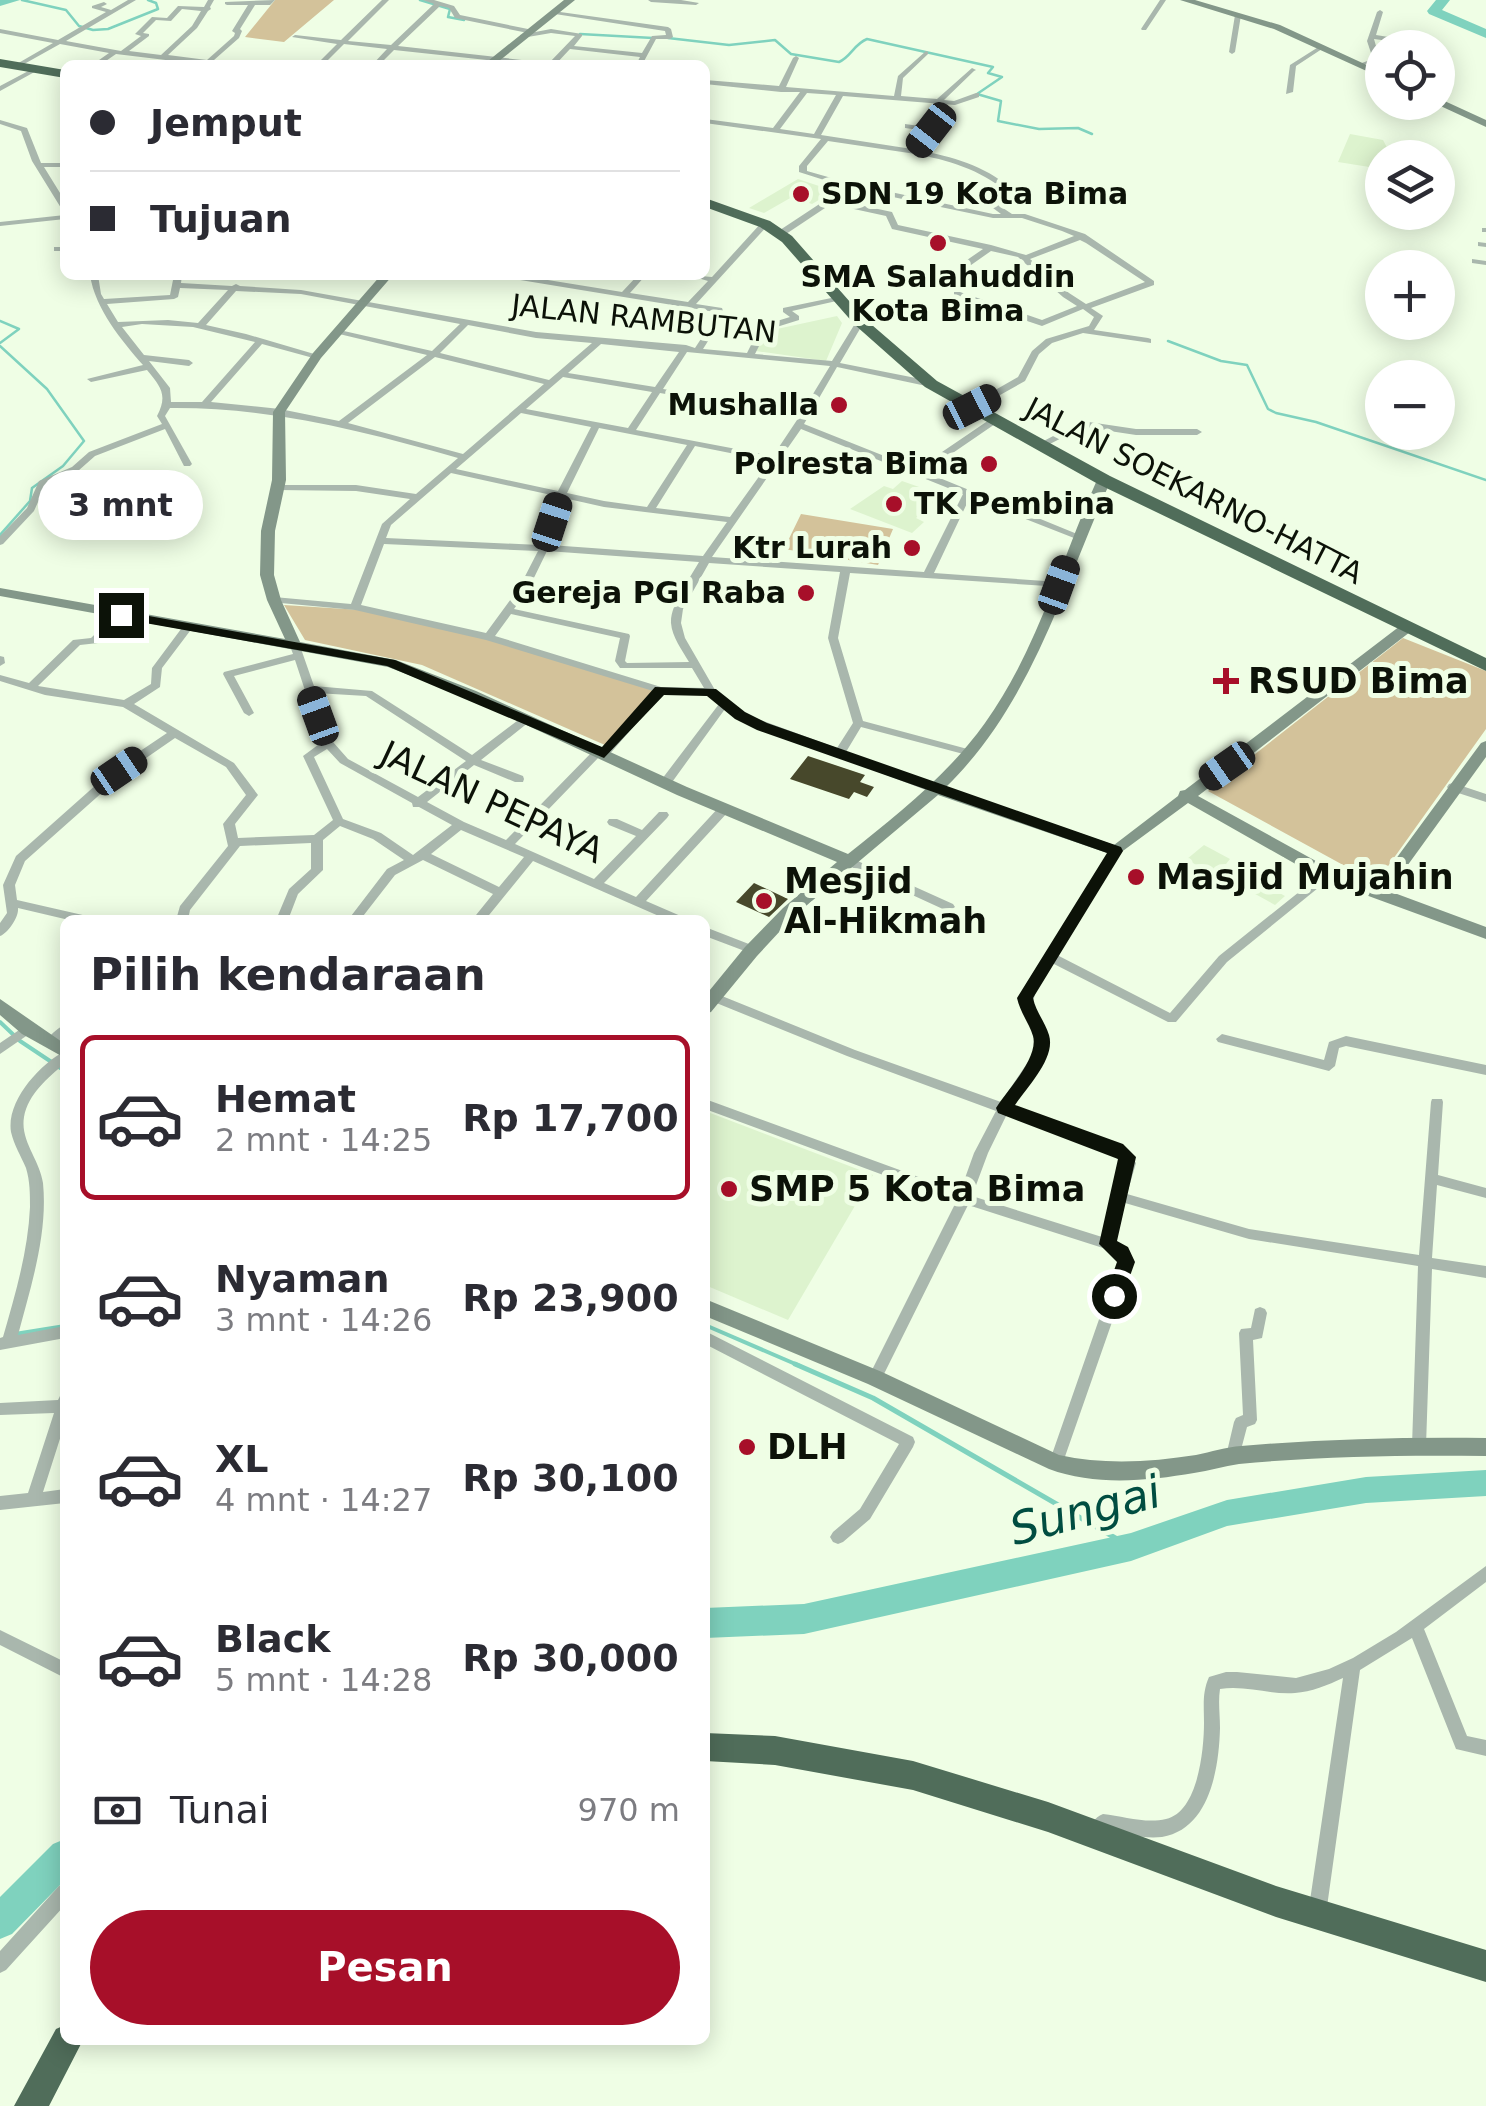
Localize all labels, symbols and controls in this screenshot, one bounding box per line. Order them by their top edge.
map controls [1365,30,1455,450]
button: locate [1365,30,1455,120]
car [901,97,961,163]
text: Jemput [150,101,302,145]
button: layers [1365,140,1455,230]
place label: SDN 19 Kota Bima [821,176,1128,211]
marker: SDN 19 Kota Bima [790,183,812,205]
text: Tujuan [150,197,292,241]
marker: SMA Salahuddin Kota Bima [927,232,949,254]
button: + [1365,250,1455,340]
place label: SMA Salahuddin Kota Bima [801,259,1075,328]
street label: JALAN RAMBUTAN [508,287,778,350]
button: − [1365,360,1455,450]
car [938,380,1006,434]
place label: Mushalla [668,387,819,422]
street label: JALAN SOEKARNO-HATTA [1018,389,1369,591]
marker: Mushalla [828,394,850,416]
place label: Polresta Bima [733,446,969,481]
marker: Polresta Bima [978,453,1000,475]
callout: 3 mnt [38,470,204,540]
text: 3 mnt [68,486,173,524]
place label: TK Pembina [914,486,1115,521]
car [528,489,576,555]
marker: TK Pembina [883,493,905,515]
place label: Ktr Lurah [732,530,892,565]
marker: Ktr Lurah [901,537,923,559]
car [1035,552,1083,618]
place label: Gereja PGI Raba [512,575,786,610]
marker: Gereja PGI Raba [795,582,817,604]
route end [99,593,144,638]
place label: RSUD Bima [1248,661,1469,701]
marker: RSUD Bima [1213,668,1239,694]
car [294,683,342,749]
street label: JALAN PEPAYA [372,732,610,871]
car [1194,737,1260,795]
car [86,742,152,800]
place label: Masjid Mujahin [1156,857,1454,897]
place label: Mesjid Al-Hikmah [784,861,987,941]
marker: Masjid Mujahin [1125,866,1147,888]
marker: Mesjid Al-Hikmah [753,890,775,912]
text: Pilih kendaraan [90,948,486,1001]
icon: car [95,1073,185,1163]
text: Hemat [215,1077,356,1121]
text: Rp 17,700 [462,1096,679,1140]
text: 2 mnt · 14:25 [215,1121,432,1159]
place label: SMP 5 Kota Bima [749,1169,1085,1209]
marker: SMP 5 Kota Bima [718,1178,740,1200]
icon: car [95,1253,185,1343]
text: Nyaman [215,1257,390,1301]
route start [1092,1274,1137,1319]
text: Rp 23,900 [462,1276,679,1320]
text: 3 mnt · 14:26 [215,1301,432,1339]
place label: DLH [767,1427,848,1467]
icon: car [95,1433,185,1523]
marker: DLH [736,1436,758,1458]
text: XL [215,1437,269,1481]
text: Rp 30,100 [462,1456,679,1500]
water label: Sungai [1004,1465,1167,1556]
text: 4 mnt · 14:27 [215,1481,432,1519]
icon: car [95,1613,185,1703]
text: Black [215,1617,330,1661]
text: Rp 30,000 [462,1636,679,1680]
text: 5 mnt · 14:28 [215,1661,432,1699]
icon: cash [90,1783,145,1838]
text: Tunai [170,1788,269,1832]
text: 970 m [578,1791,680,1829]
button: Pesan [90,1910,680,2025]

